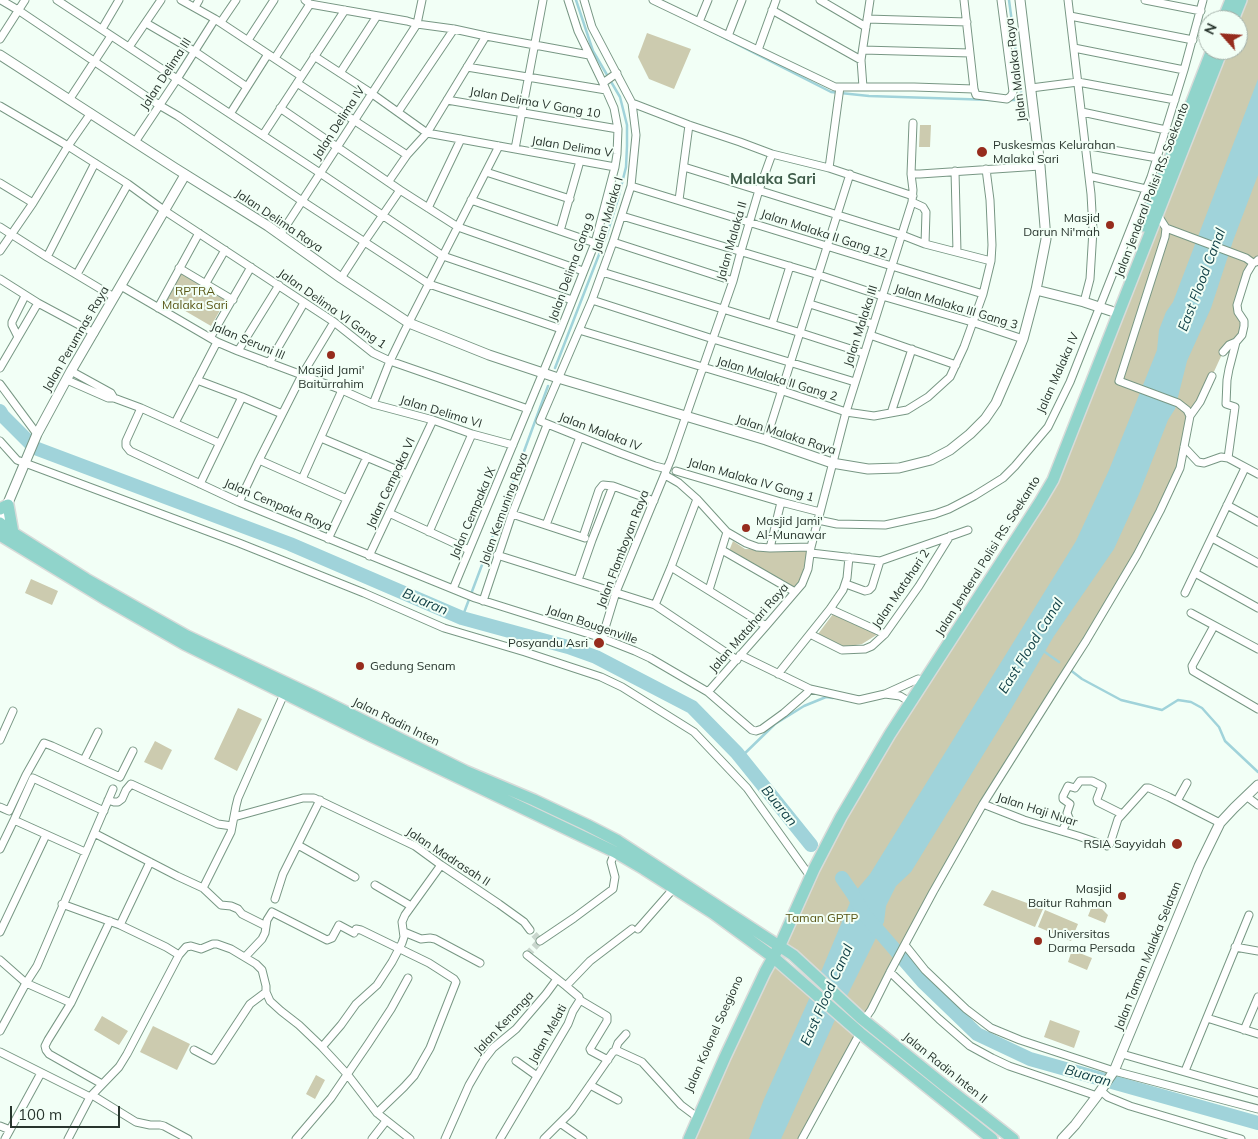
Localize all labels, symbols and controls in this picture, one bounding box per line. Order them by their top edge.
north arrow [1198,10,1248,60]
street label: Jalan Malaka Raya [1003,17,1029,123]
text: N [1200,20,1221,38]
street label: Jalan Delima III [137,35,195,113]
street label: Jalan Delima IV [310,83,368,163]
street label: Jalan Delima V Gang 10 [468,84,602,122]
street label: Jalan Jenderal Polisi RS. Soekanto [1112,101,1192,279]
street label: Jalan Delima V [530,133,614,161]
place label: Puskesmas Kelurahan Malaka Sari [993,138,1115,166]
marker: Puskesmas Kelurahan Malaka Sari [975,145,989,159]
district label: Malaka Sari [730,170,816,188]
street label: Jalan Malaka I [590,175,626,255]
street label: Jalan Delima Raya [233,186,325,256]
street label: Jalan Malaka II [714,200,750,282]
street label: Jalan Malaka II Gang 12 [759,207,889,261]
street label: Jalan Delima Gang 9 [546,211,598,323]
place label: Masjid Darun Ni'mah [1023,211,1100,239]
marker: Masjid Darun Ni'mah [1104,219,1116,231]
water label: East Flood Canal [1175,226,1229,334]
street label: Jalan Delima VI Gang 1 [275,266,389,352]
street label: Jalan Malaka III Gang 3 [893,281,1019,333]
street label: Jalan Malaka III [841,283,881,369]
street label: Jalan Perumnas Raya [40,284,112,394]
park label: RPTRA Malaka Sari [162,284,228,312]
street label: Jalan Seruni III [209,319,287,363]
street label: Jalan Malaka IV [1034,330,1082,416]
marker: Masjid Jami' Baiturrahim [325,349,337,361]
street label: Jalan Malaka II Gang 2 [715,354,839,404]
place label: Masjid Jami' Baiturrahim [298,363,364,391]
street label: Jalan Delima VI [398,393,484,431]
street label: Jalan Malaka IV [557,410,643,454]
street label: Jalan Malaka Raya [734,412,838,458]
street label: Jalan Cempaka VI [364,435,418,531]
street label: Jalan Kemuning Raya [477,451,531,567]
street label: Jalan Malaka IV Gang 1 [686,455,816,505]
street label: Jalan Cempaka IX [447,465,499,561]
street label: Jalan Jenderal Polisi RS. Soekanto [933,473,1043,639]
street label: Jalan Cempaka Raya [222,476,334,534]
street label: Jalan Flamboyan Raya [594,488,652,610]
place label: Masjid Jami' Al-Munawar [756,514,826,542]
marker: Masjid Jami' Al-Munawar [740,522,752,534]
street label: Jalan Matahari 2 [869,547,933,631]
street label: Jalan Matahari Raya [706,580,792,676]
water label: Buaran [400,585,450,619]
water label: East Flood Canal [995,595,1067,697]
street label: Jalan Bougenville [545,603,639,647]
place label: Posyandu Asri [508,636,588,650]
marker: Posyandu Asri [592,636,606,650]
place label: Gedung Senam [370,659,456,673]
marker: Gedung Senam [354,660,366,672]
street label: Jalan Radin Inten [350,695,442,749]
water label: Buaran [757,782,801,830]
street label: Jalan Haji Nuar [995,790,1079,830]
street label: Jalan Madrasah II [403,825,493,889]
place label: RSIA Sayyidah [1083,837,1166,851]
marker: RSIA Sayyidah [1170,837,1184,851]
street label: Jalan Taman Malaka Selatan [1111,879,1185,1033]
place label: Masjid Baitur Rahman [1028,882,1112,910]
marker: Masjid Baitur Rahman [1116,890,1128,902]
park label: Taman GPTP [786,911,858,925]
place label: Universitas Darma Persada [1048,927,1135,955]
marker: Universitas Darma Persada [1032,935,1044,947]
water label: East Flood Canal [797,942,857,1048]
street label: Jalan Kolonel Soegiono [682,973,746,1095]
street label: Jalan Kenanga [471,988,537,1058]
street label: Jalan Melati [526,1002,570,1066]
street label: Jalan Radin Inten II [900,1030,990,1106]
water label: Buaran [1063,1061,1113,1091]
scale bar [12,1096,122,1128]
text: 100 m [18,1105,62,1124]

